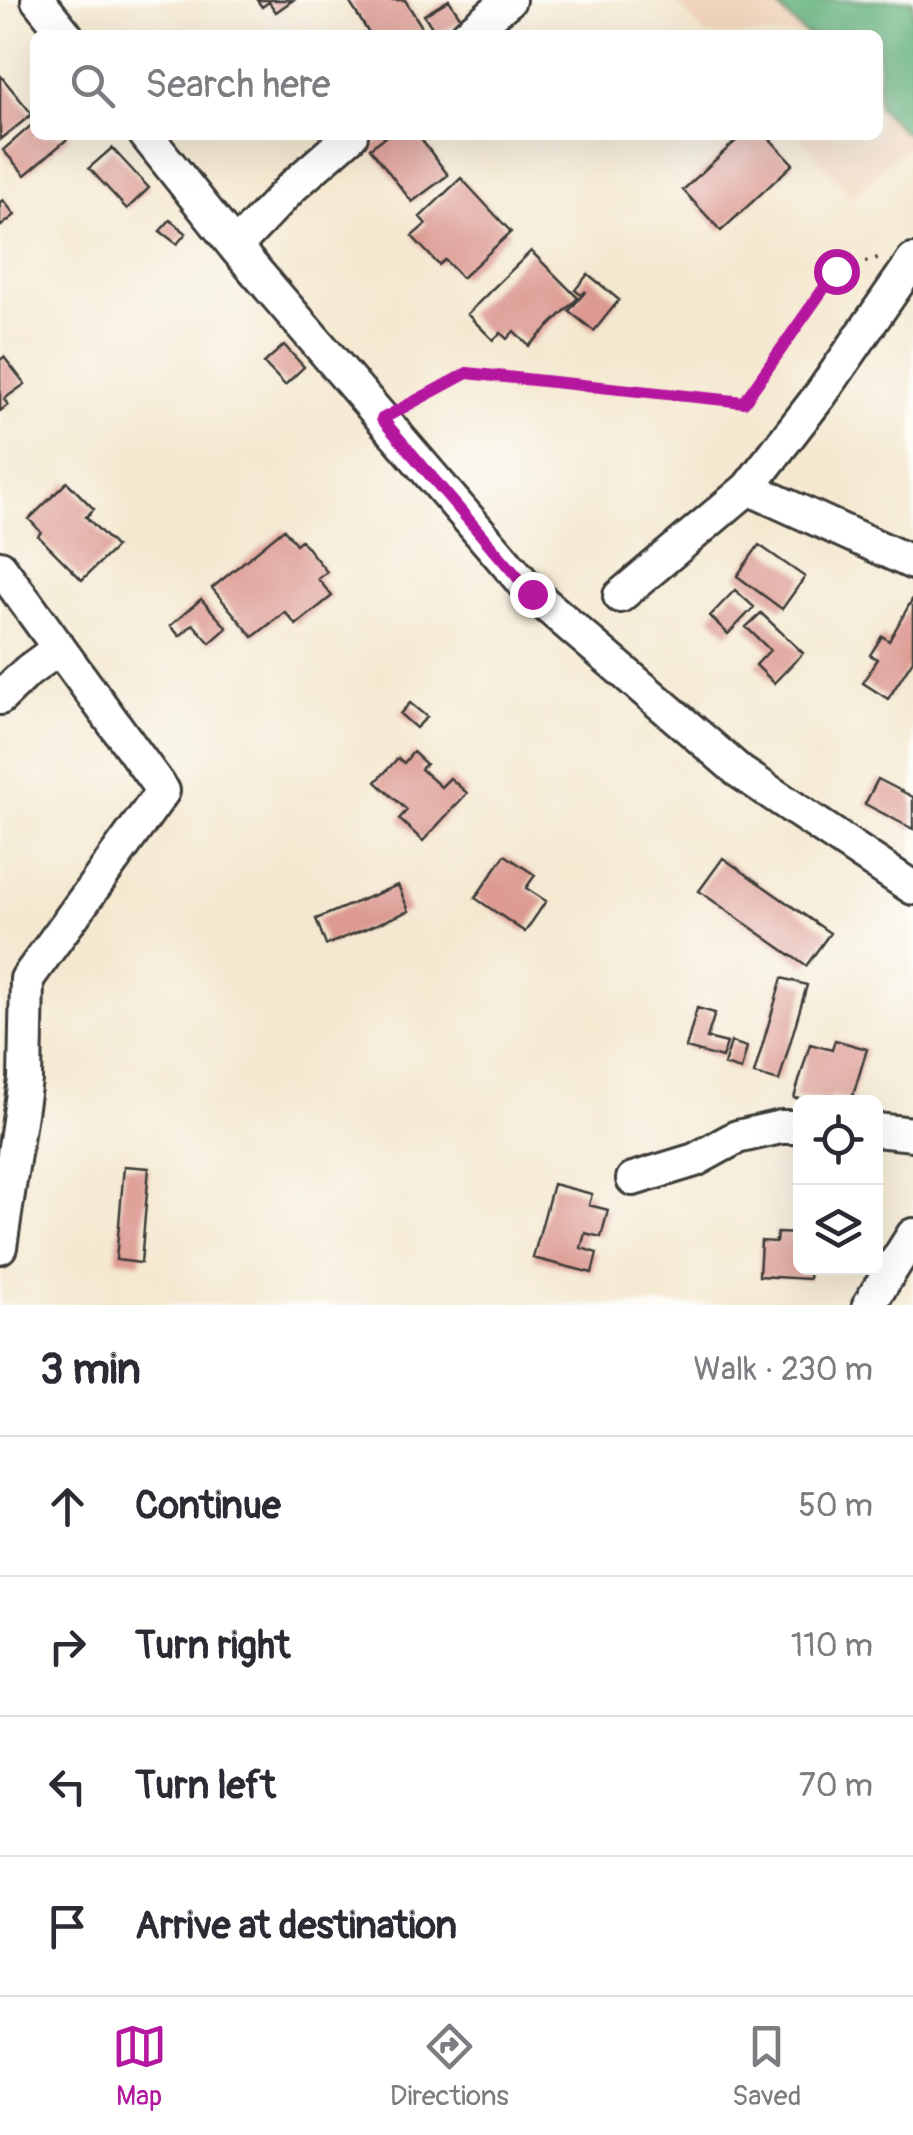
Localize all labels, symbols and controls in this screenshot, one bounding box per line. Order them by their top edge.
search box [30,30,883,140]
icon: search [65,58,120,113]
text: Search here [145,61,331,109]
route start [814,249,860,295]
route end [510,572,556,618]
map controls [793,1095,883,1275]
button: locate [793,1095,883,1185]
button: layers [793,1185,883,1275]
text: 3 min [40,1344,141,1396]
text: Walk · 230 m [694,1350,873,1390]
icon: ahead [40,1479,95,1534]
text: Continue [135,1482,281,1530]
text: 50 m [798,1486,873,1526]
icon: right [40,1619,95,1674]
text: Turn right [135,1622,290,1670]
text: 110 m [791,1626,873,1666]
icon: left [40,1759,95,1814]
text: Turn left [135,1762,276,1810]
text: 70 m [799,1766,873,1806]
icon: arrive [40,1899,95,1954]
text: Arrive at destination [135,1902,457,1950]
tab: Map [112,2019,167,2114]
tab: Directions [390,2019,509,2114]
tab: Saved [732,2019,801,2114]

